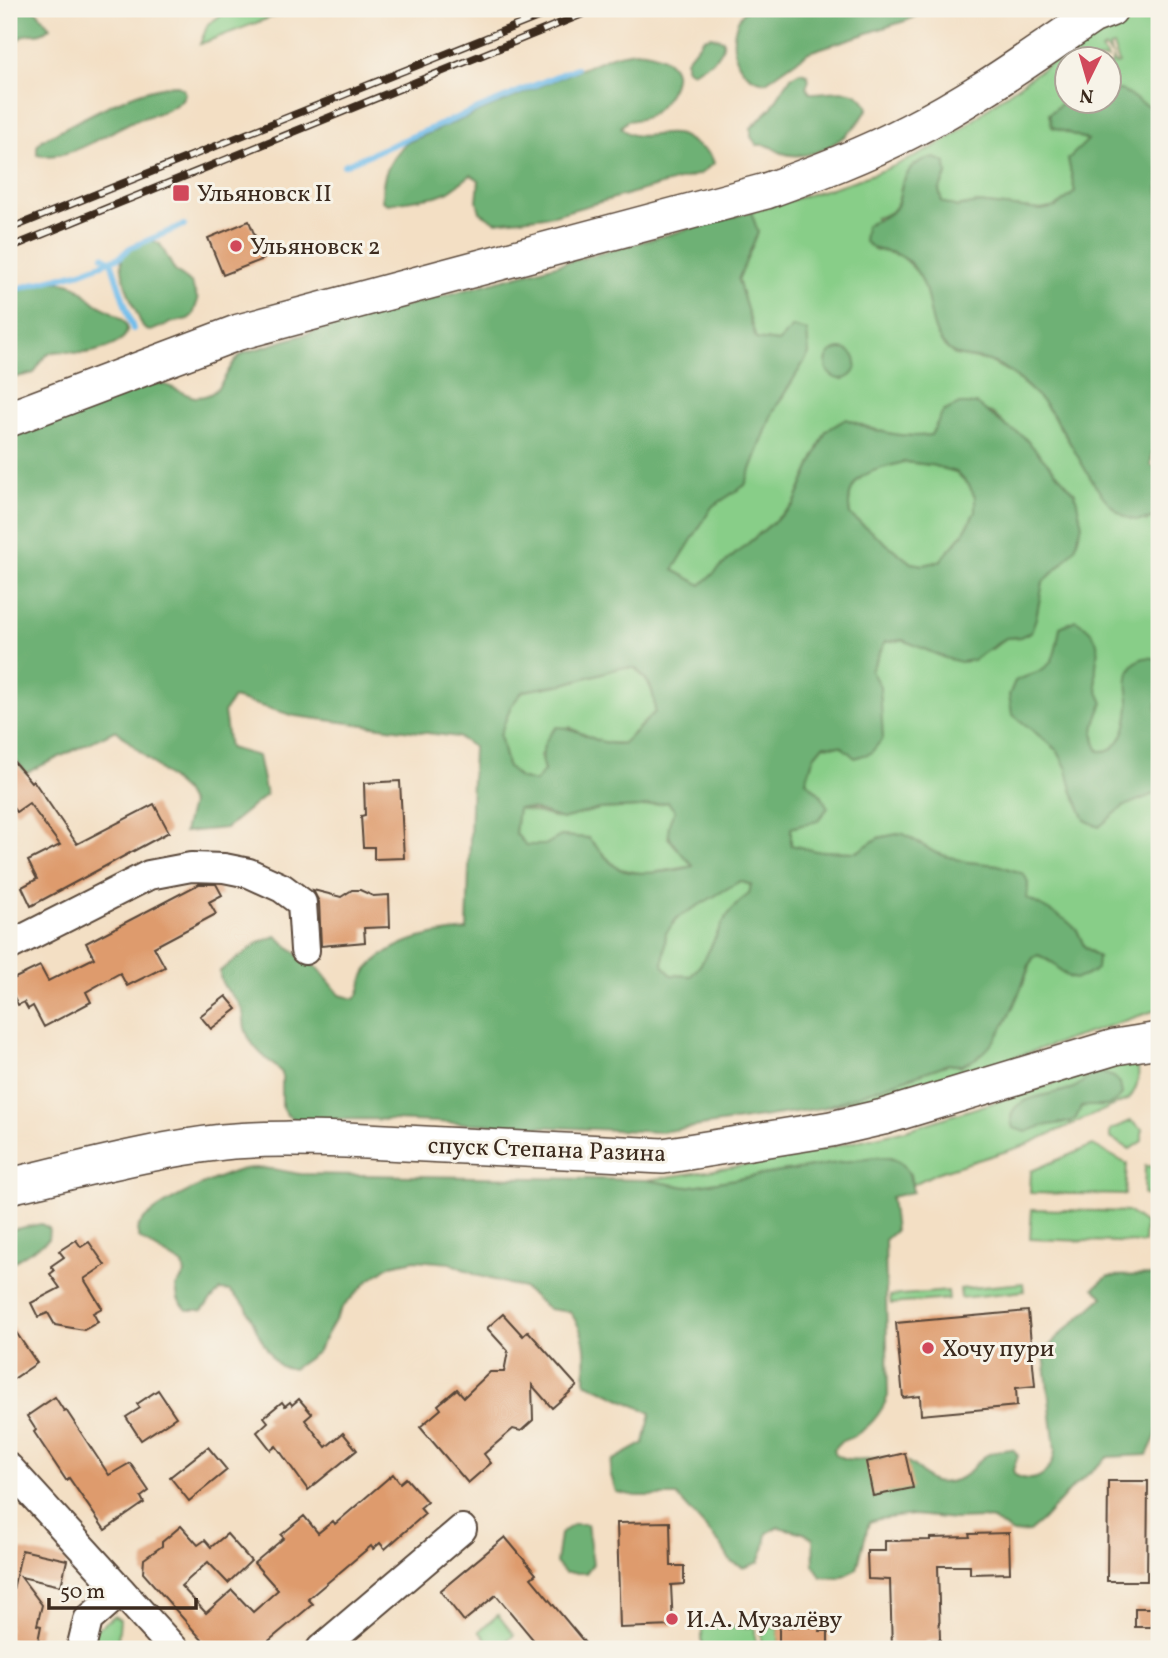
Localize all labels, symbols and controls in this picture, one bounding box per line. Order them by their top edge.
north arrow [1052,46,1122,116]
text: N [1078,81,1095,108]
place label: Ульяновск II [197,178,332,212]
marker: Ульяновск II [171,183,191,203]
place label: Ульяновск 2 [250,231,381,265]
marker: Ульяновск 2 [228,238,244,254]
street label: спуск Степана Разина [427,1130,667,1172]
place label: Хочу пури [942,1333,1054,1367]
marker: Хочу пури [920,1340,936,1356]
scale bar [49,1567,196,1611]
text: 50 m [60,1578,105,1607]
place label: И.А. Музалёву [686,1604,842,1638]
marker: И.А. Музалёву [664,1611,680,1627]

